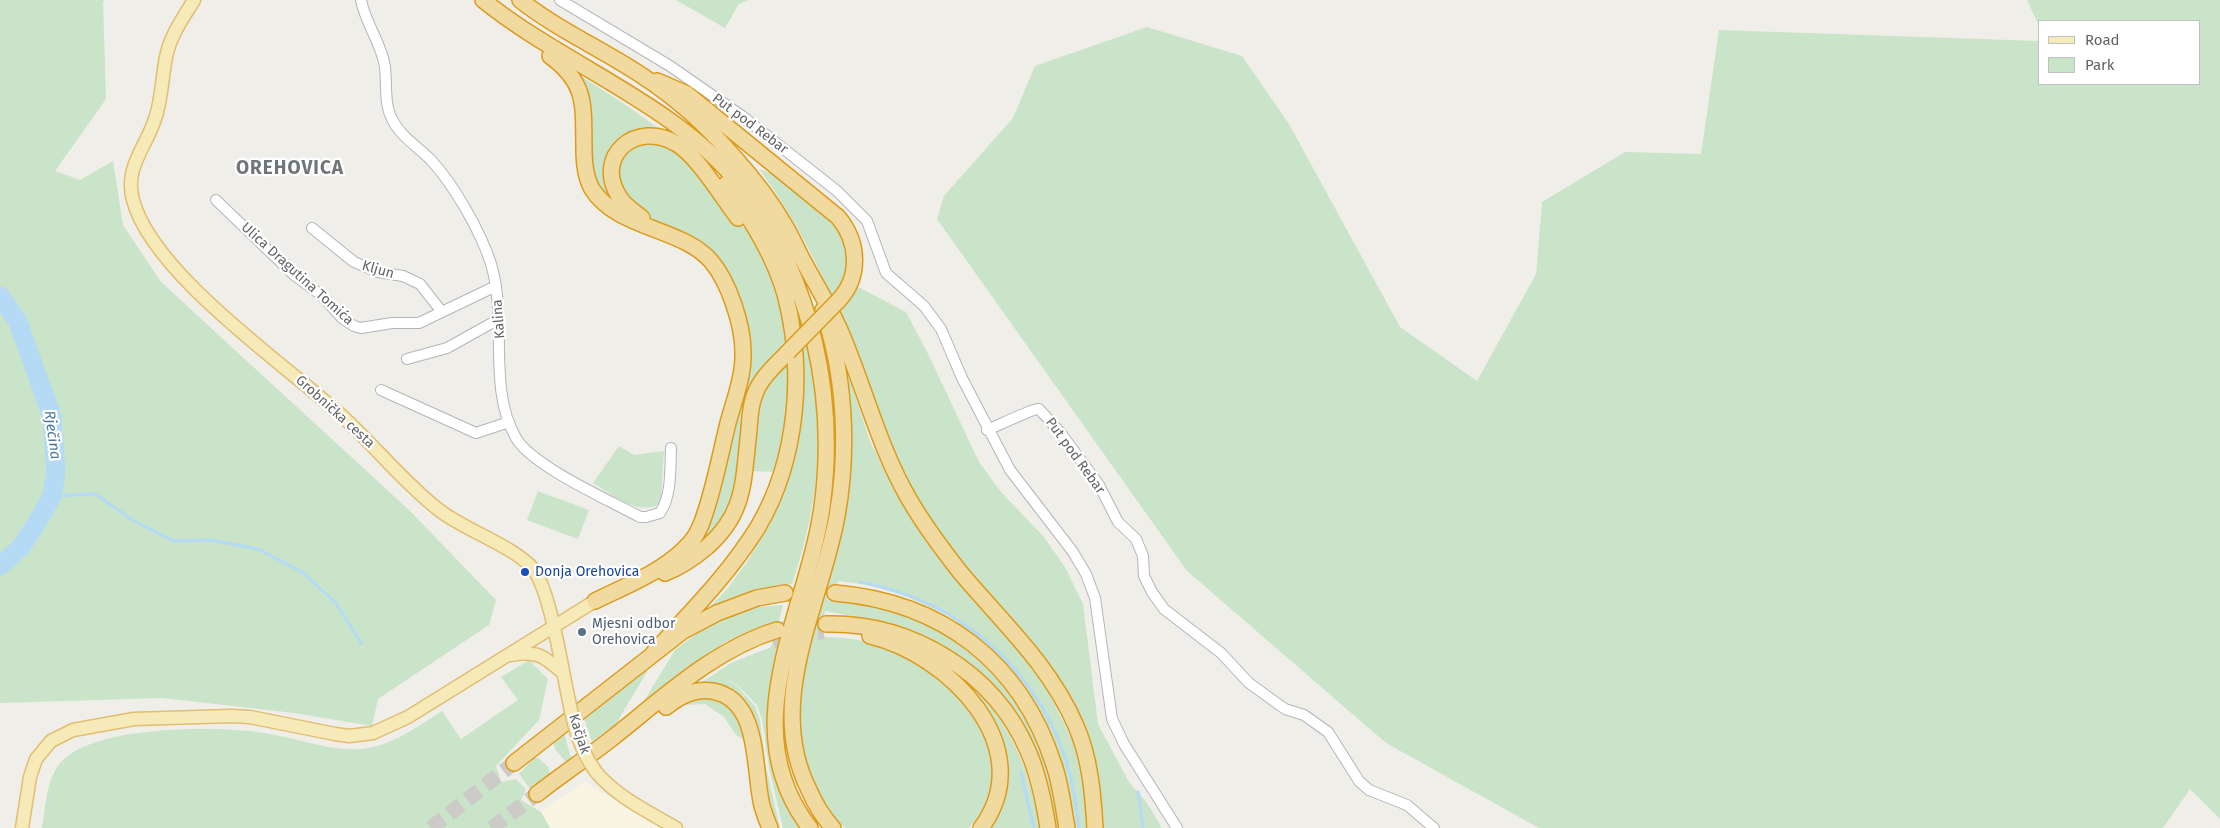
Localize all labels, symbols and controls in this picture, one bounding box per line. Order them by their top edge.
legend [2038,20,2200,85]
text: Road [2085,31,2120,49]
text: Park [2085,56,2115,74]
street label: Put pod Rebar [709,90,791,158]
district label: OREHOVICA [235,158,345,180]
street label: Ulica Dragutina Tomića [237,219,357,329]
street label: Kljun [360,257,396,283]
street label: Kalina [489,299,509,339]
street label: Grobnička cesta [292,372,378,452]
water label: Rječina [40,409,64,461]
street label: Put pod Rebar [1042,415,1108,497]
place label: Donja Orehovica [535,564,639,580]
marker: Donja Orehovica [519,566,531,578]
place label: Mjesni odbor Orehovica [592,616,675,648]
marker: Mjesni odbor Orehovica [576,626,588,638]
street label: Kačjak [565,712,593,756]

